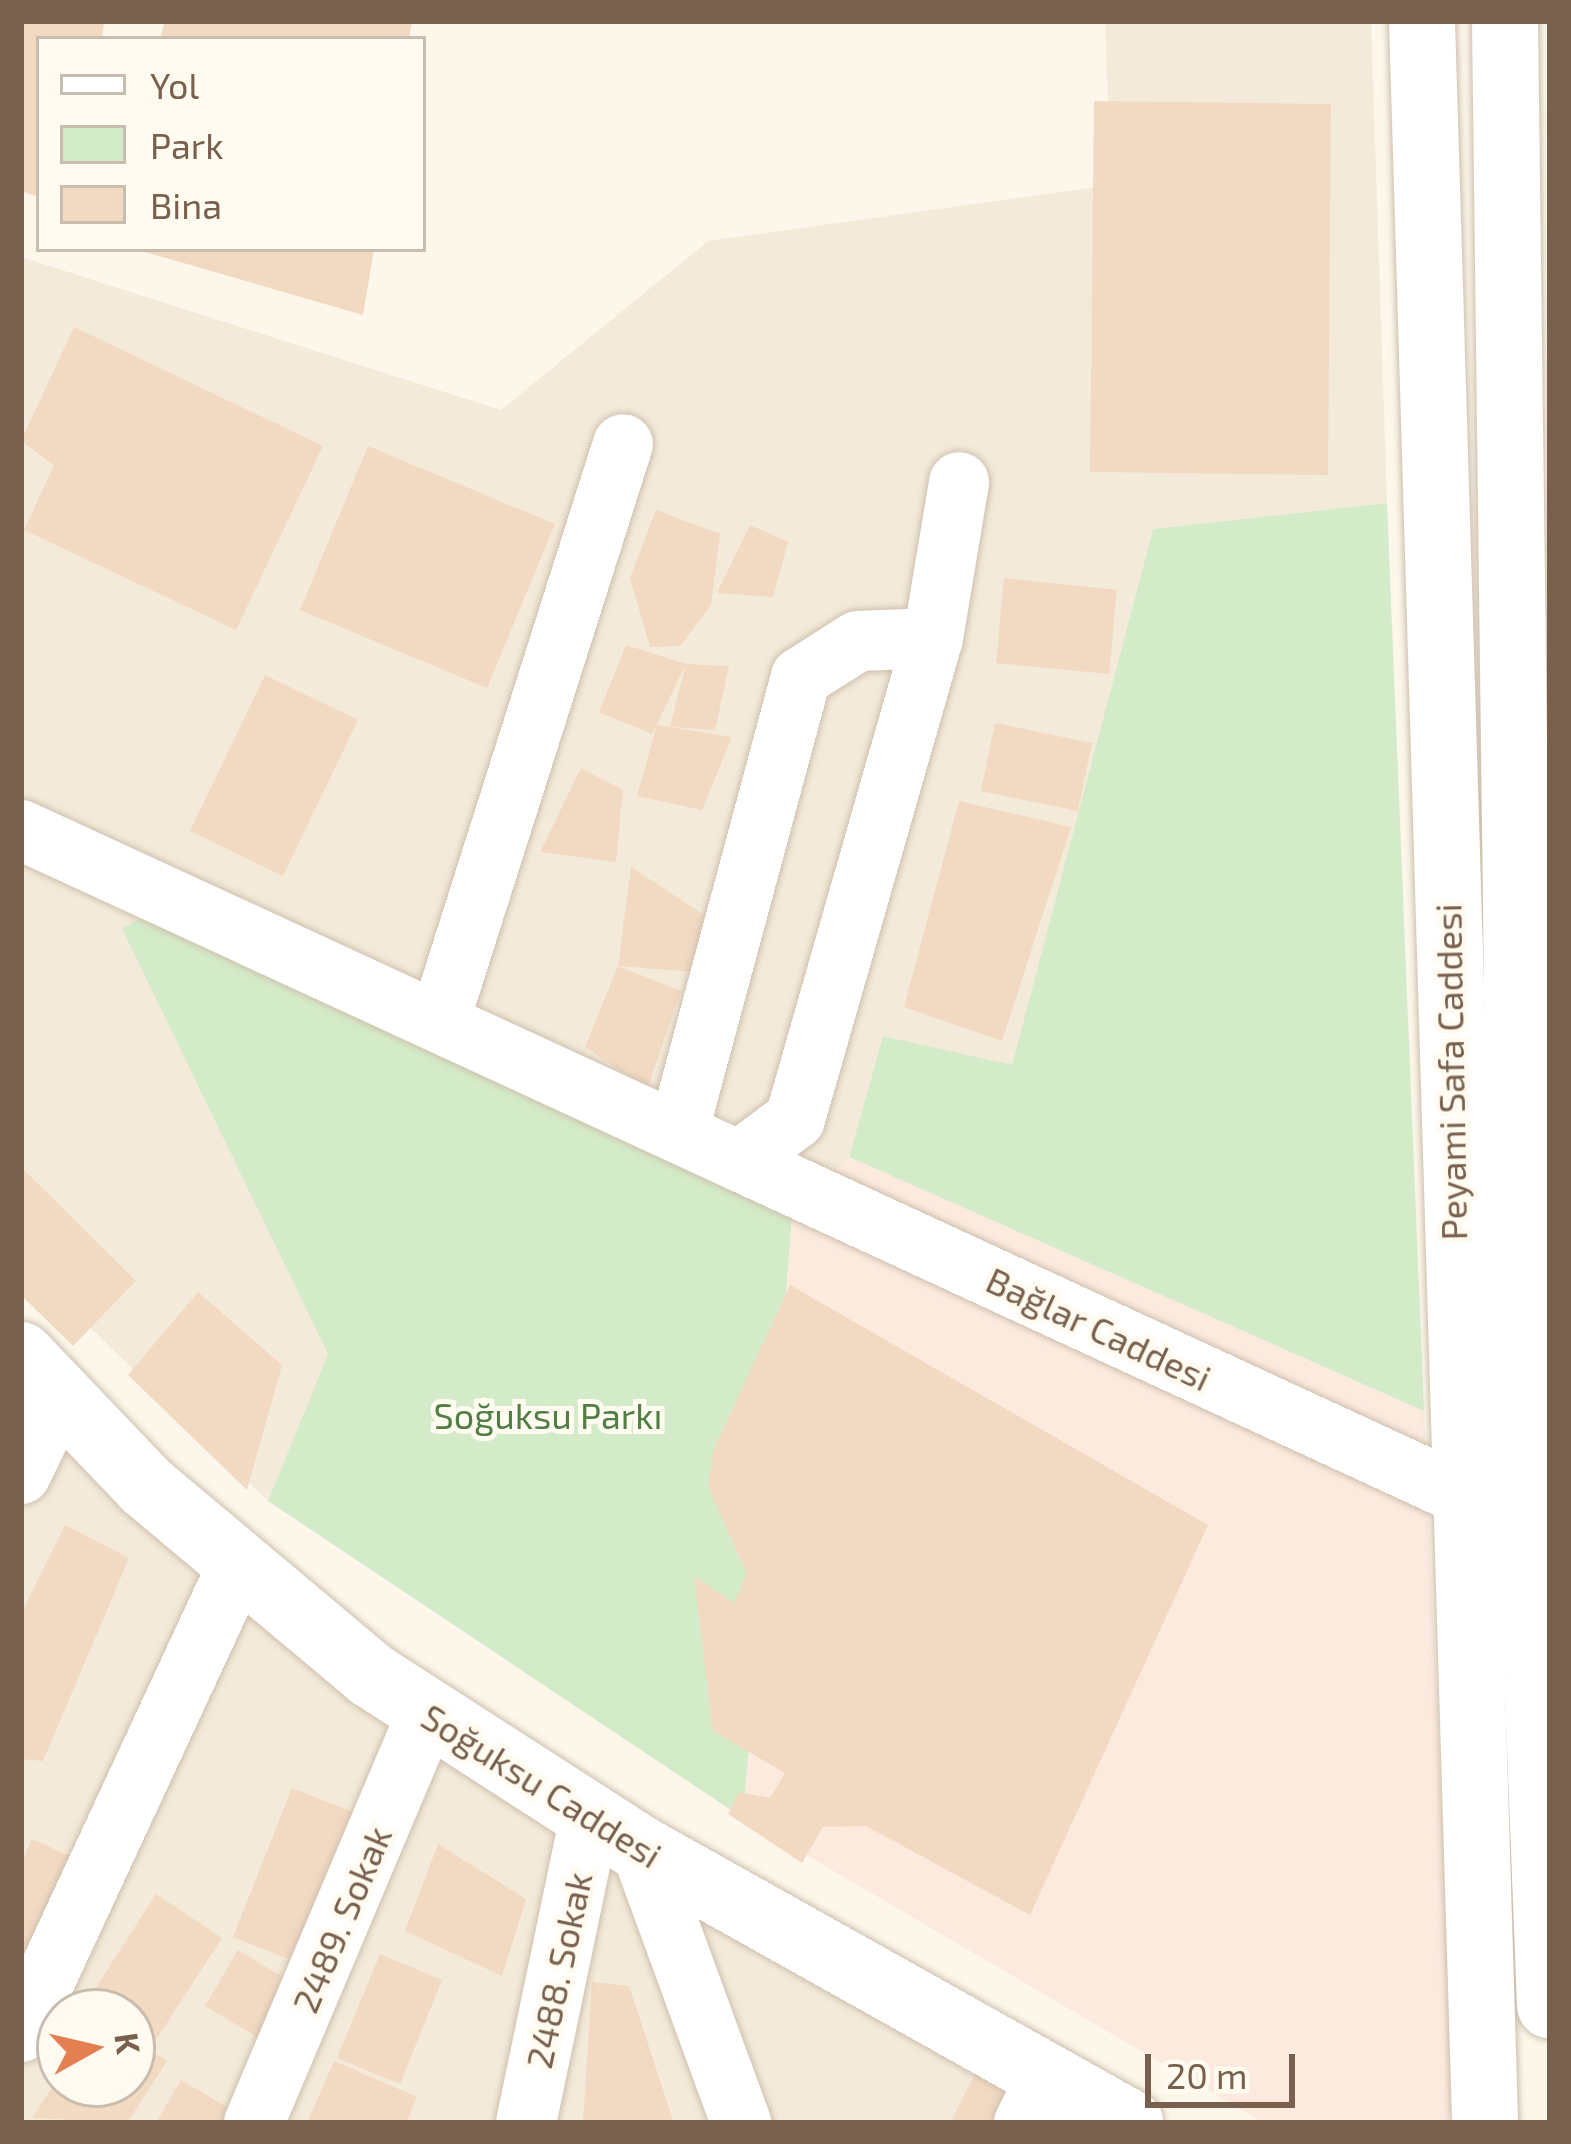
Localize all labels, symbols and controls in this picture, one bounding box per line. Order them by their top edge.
legend [36,36,426,252]
text: Yol [150,63,199,106]
text: Park [150,123,224,166]
text: Bina [150,183,222,226]
street label: Peyami Safa Caddesi [1425,903,1475,1241]
street label: Bağlar Caddesi [980,1257,1218,1399]
park label: Soğuksu Parkı [434,1393,662,1437]
street label: Soğuksu Caddesi [414,1694,670,1876]
street label: 2489. Sokak [282,1819,400,2019]
street label: 2488. Sokak [516,1868,600,2072]
north arrow [36,1988,156,2108]
text: K [107,2030,150,2057]
scale bar [1151,2030,1301,2104]
text: 20 m [1166,2053,1248,2096]

